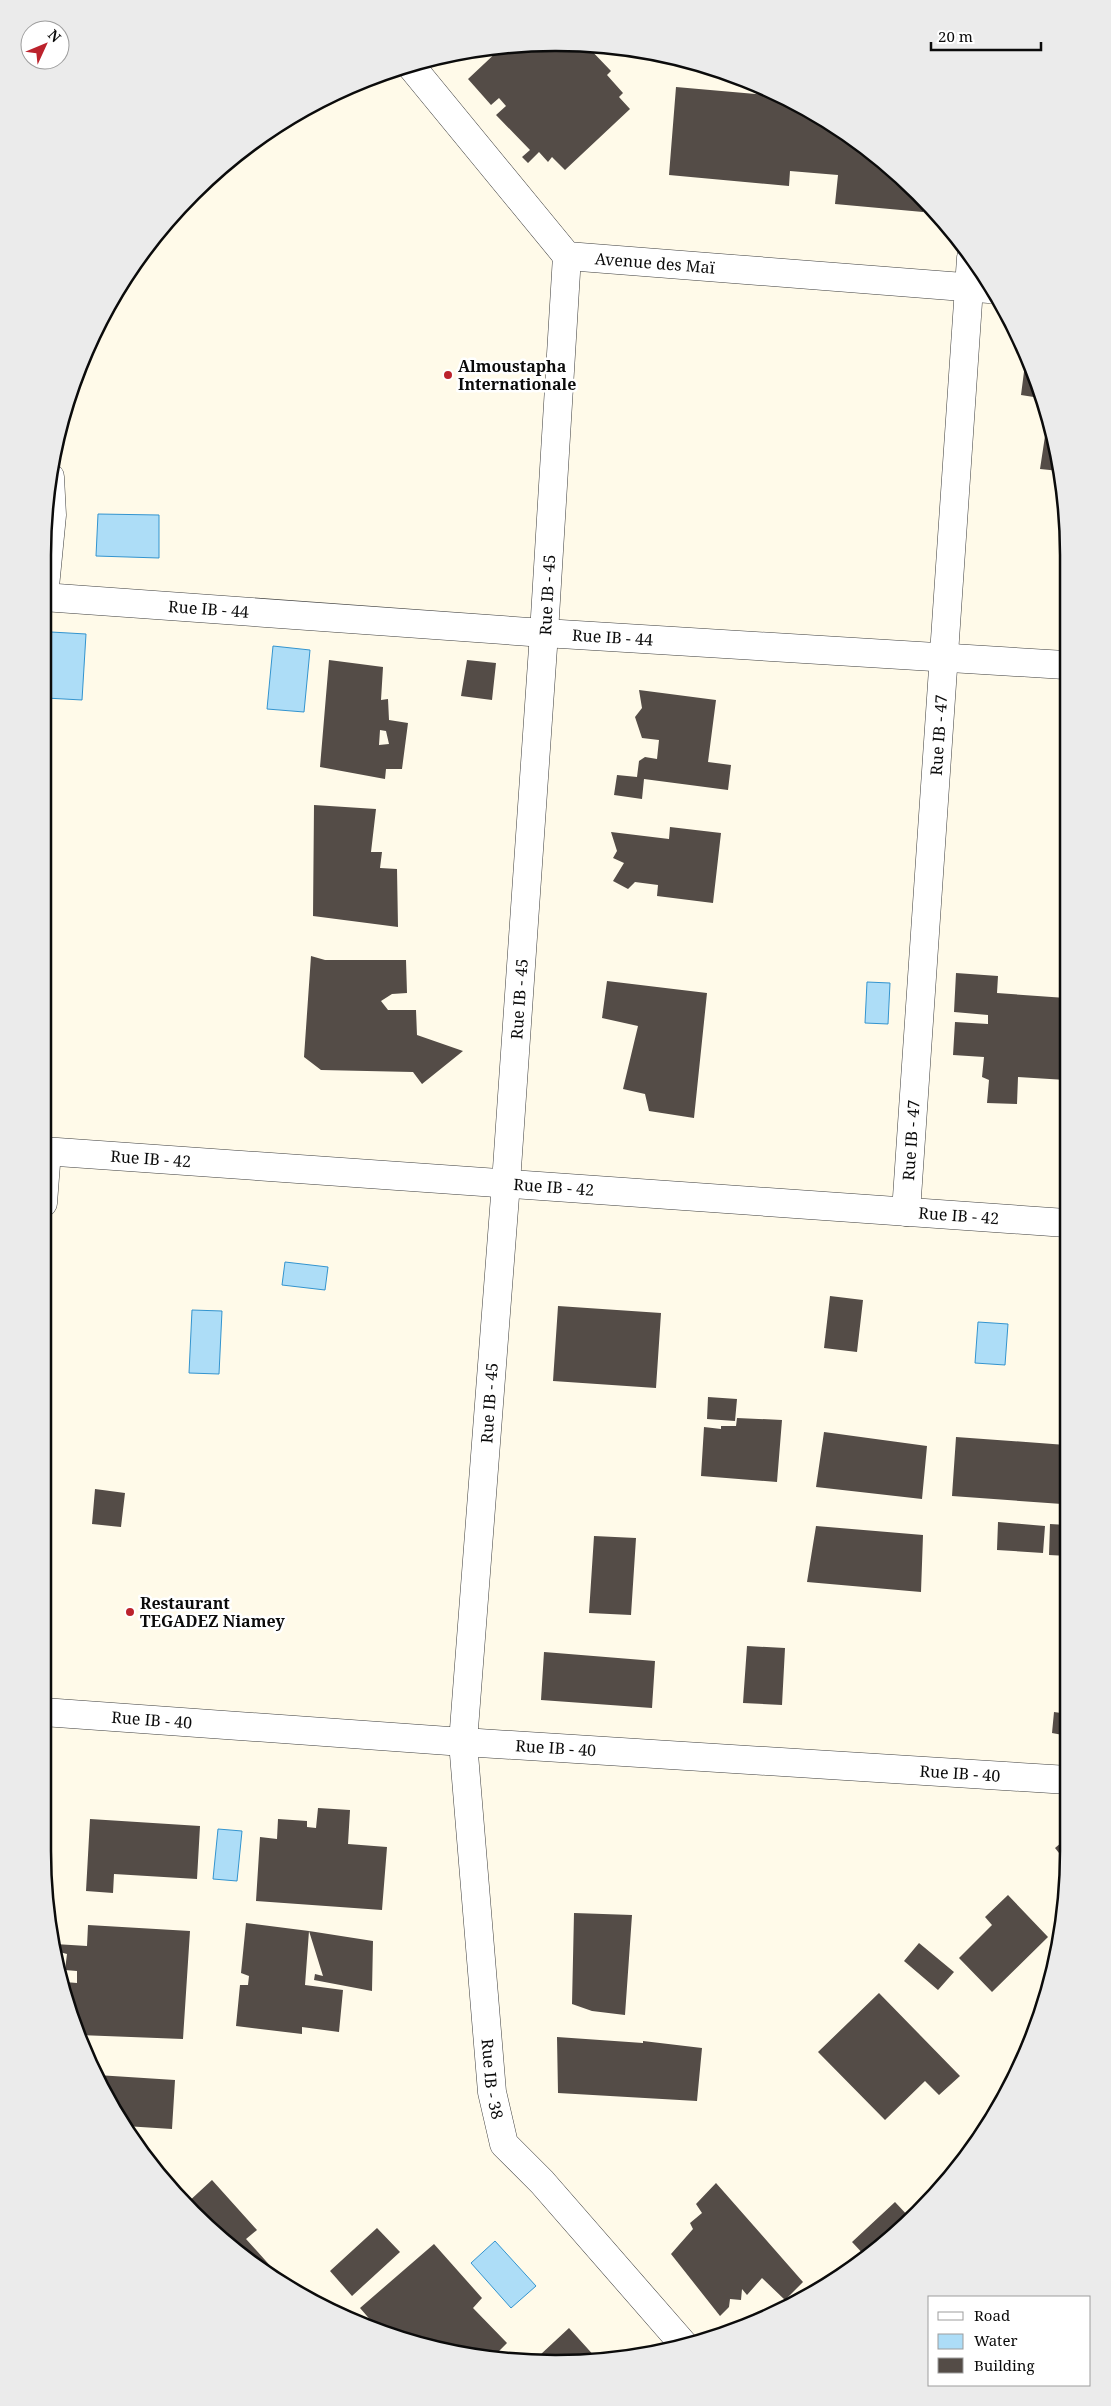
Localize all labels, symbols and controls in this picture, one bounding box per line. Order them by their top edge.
north arrow [20,20,70,70]
scale bar [931,20,1041,52]
text: N [44,25,65,46]
text: 20 m [938,26,973,46]
street label: Avenue des Maï [594,247,716,279]
place label: Almoustapha Internationale [458,355,576,395]
marker: Almoustapha Internationale [442,369,454,381]
street label: Rue IB - 45 [534,554,560,636]
street label: Rue IB - 44 [167,595,250,623]
street label: Rue IB - 44 [571,624,654,651]
street label: Rue IB - 47 [925,694,952,776]
street label: Rue IB - 45 [505,958,533,1040]
street label: Rue IB - 47 [897,1099,925,1181]
street label: Rue IB - 42 [110,1145,192,1172]
street label: Rue IB - 42 [513,1173,595,1201]
street label: Rue IB - 42 [918,1202,1000,1229]
street label: Rue IB - 45 [475,1362,503,1444]
place label: Restaurant TEGADEZ Niamey [140,1592,286,1632]
marker: Restaurant TEGADEZ Niamey [124,1606,136,1618]
street label: Rue IB - 40 [111,1706,193,1734]
street label: Rue IB - 40 [515,1734,597,1761]
street label: Rue IB - 40 [919,1760,1001,1787]
street label: Rue IB - 38 [477,2038,509,2121]
legend [928,2296,1091,2386]
text: Road [974,2305,1010,2325]
text: Water [974,2330,1017,2350]
text: Building [974,2355,1035,2375]

